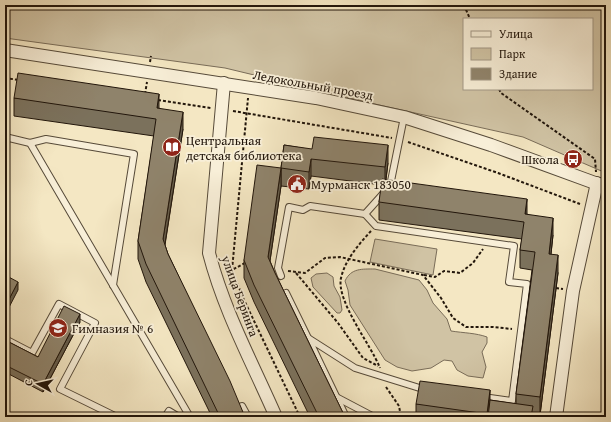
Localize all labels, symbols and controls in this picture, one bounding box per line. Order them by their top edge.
legend [463,18,593,90]
text: Улица [499,25,533,42]
text: Парк [499,45,526,62]
street label: Ледокольный проезд [251,65,375,105]
text: Здание [499,65,538,82]
place label: Центральная детская библиотека [186,131,302,165]
library icon: Центральная детская библиотека [161,136,183,158]
bus stop icon: Школа [562,148,584,170]
place label: Школа [521,150,560,169]
public building icon: Мурманск 183050 [286,173,308,195]
place label: Мурманск 183050 [311,175,411,194]
street label: улица Беринга [216,252,264,340]
school or university icon: Гимназия № 6 [47,317,69,339]
place label: Гимназия № 6 [72,319,153,338]
north arrow [18,364,58,404]
text: С [20,378,36,387]

